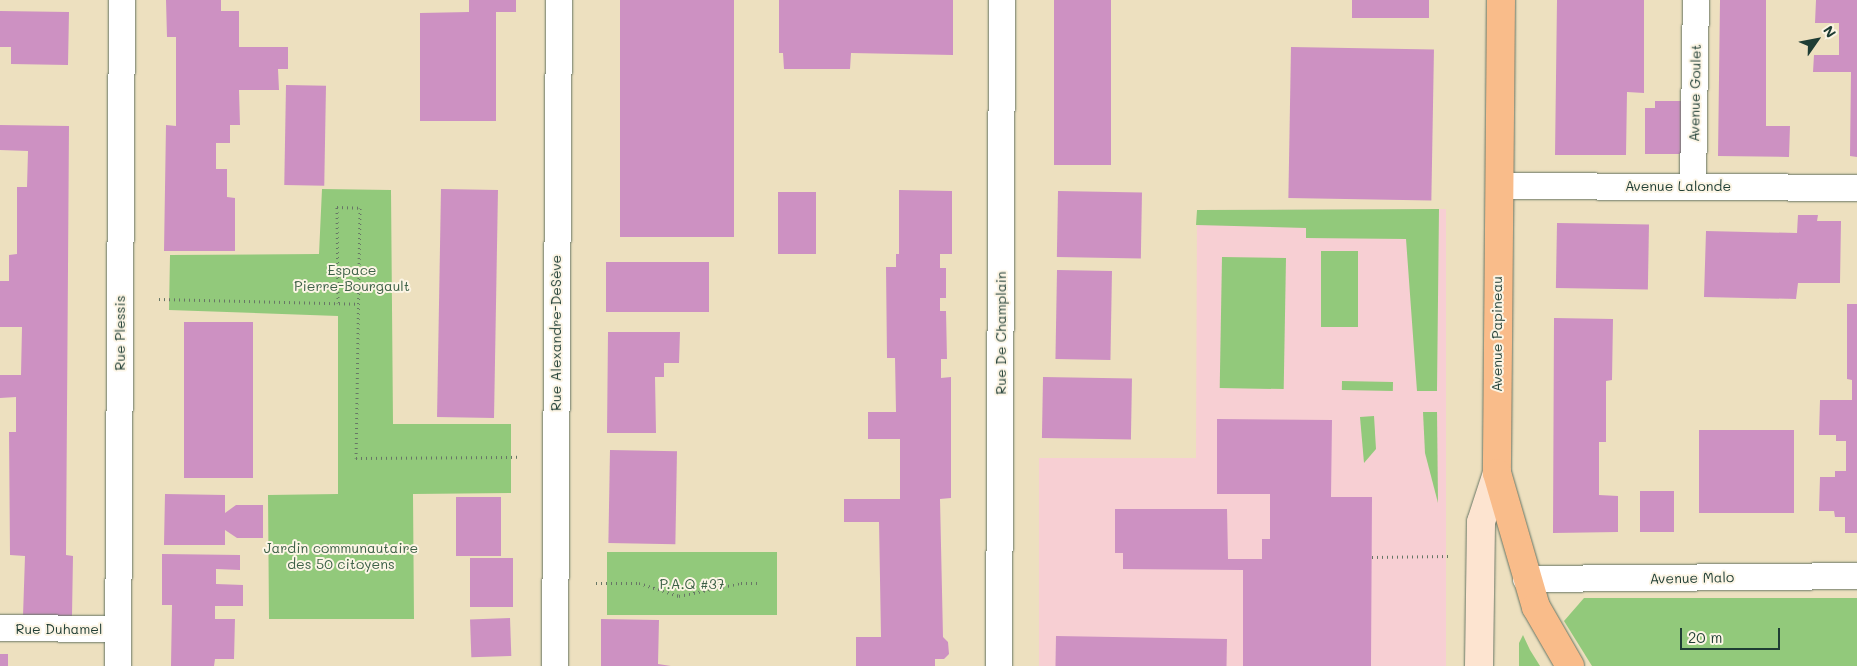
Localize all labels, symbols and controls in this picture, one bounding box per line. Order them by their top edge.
north arrow [1792,15,1842,65]
text: N [1819,22,1841,41]
street label: Avenue Goulet [1686,44,1704,142]
street label: Avenue Lalonde [1625,178,1731,194]
street label: Rue Alexandre-DeSève [548,255,564,411]
park label: Espace Pierre-Bourgault [294,262,410,294]
street label: Rue De Champlain [993,271,1009,395]
street label: Avenue Papineau [1489,276,1505,392]
street label: Rue Plessis [112,295,128,371]
park label: Jardin communautaire des 50 citoyens [264,540,418,572]
street label: Avenue Malo [1650,569,1734,587]
park label: P.A.Q #37 [659,576,725,592]
scale bar [1682,618,1782,650]
street label: Rue Duhamel [15,621,103,637]
text: 20 m [1688,627,1722,647]

